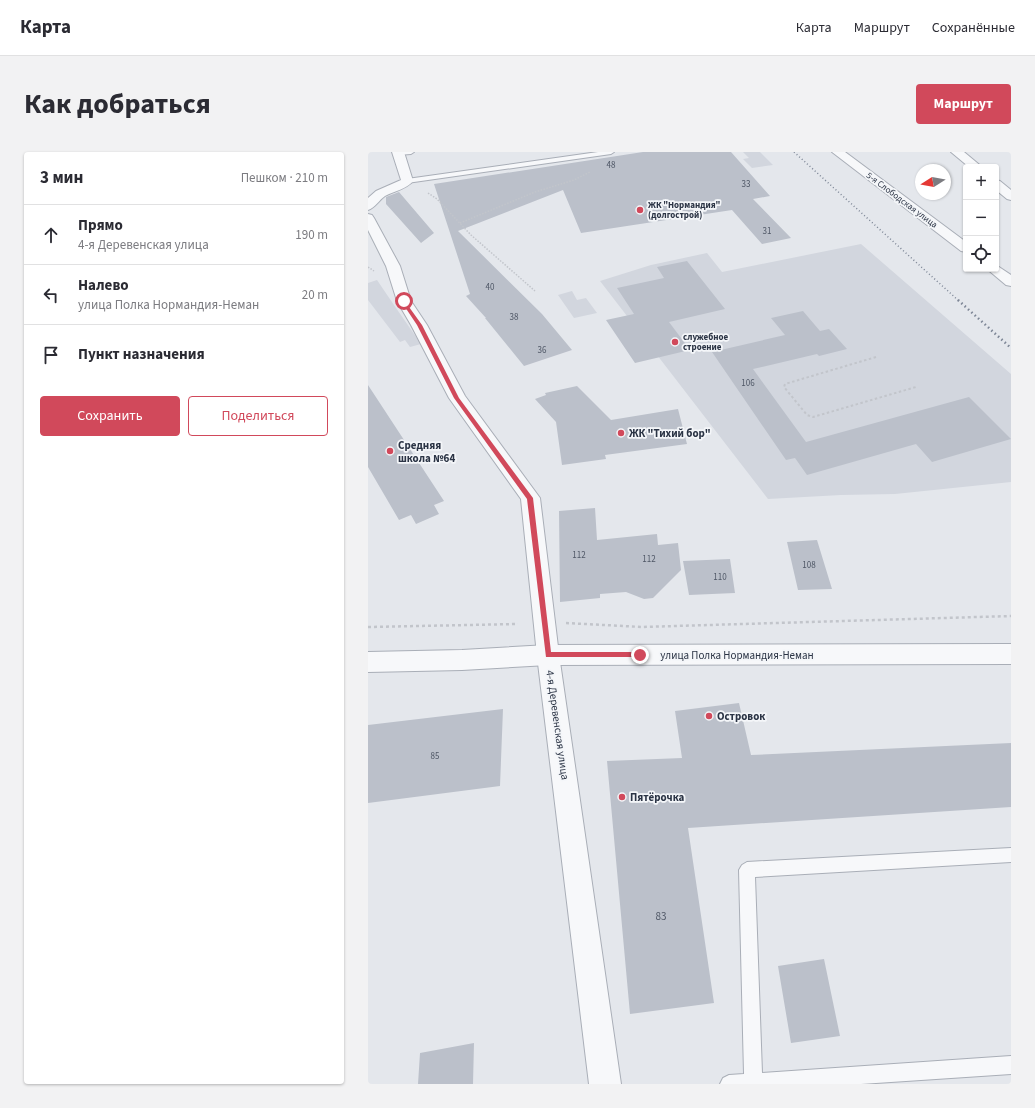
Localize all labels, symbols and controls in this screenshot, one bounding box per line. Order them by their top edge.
text: Карта [20,14,71,41]
text: Карта [796,18,832,38]
text: Маршрут [854,18,910,38]
text: Сохранённые [932,18,1015,38]
text: Как добраться [24,84,211,124]
button: Маршрут [916,84,1011,124]
house number: 48 [607,159,616,172]
north arrow [915,164,951,200]
map controls [963,164,999,272]
button: + [963,164,999,200]
text: 3 мин [40,166,83,190]
text: Пешком · 210 m [241,169,328,187]
street label: 5-я Слободская улица [863,169,940,231]
house number: 33 [742,178,751,191]
place label: ЖК "Нормандия" (долгострой) [648,199,721,222]
button: − [963,200,999,236]
marker: ЖК "Нормандия" (долгострой) [635,205,645,215]
text: Прямо [78,215,123,236]
icon: ahead [40,224,62,246]
house number: 31 [763,225,771,238]
text: 190 m [295,226,328,244]
text: 4-я Деревенская улица [78,236,209,254]
button: locate [963,236,999,272]
text: Налево [78,275,129,296]
house number: 40 [486,281,495,294]
icon: left [40,284,62,306]
text: 20 m [302,286,328,304]
route start [395,292,413,310]
text: улица Полка Нормандия-Неман [78,296,259,314]
house number: 38 [510,311,519,324]
place label: служебное строение [683,331,728,354]
marker: служебное строение [670,337,680,347]
icon: arrive [40,344,62,366]
text: Пункт назначения [78,344,205,365]
house number: 36 [538,344,547,357]
house number: 106 [741,377,755,390]
button: Сохранить [40,396,180,436]
button: Поделиться [188,396,328,436]
place label: ЖК "Тихий бор" [629,426,711,441]
marker: ЖК "Тихий бор" [616,428,626,438]
place label: Средняя школа №64 [398,438,455,466]
marker: Средняя школа №64 [385,446,395,456]
house number: 112 [572,549,586,562]
house number: 112 [642,553,656,566]
house number: 108 [802,559,816,572]
house number: 110 [713,571,727,584]
route end [631,646,649,664]
street label: улица Полка Нормандия-Неман [660,648,814,663]
street label: 4-я Деревенская улица [542,669,573,781]
place label: Островок [717,709,765,724]
marker: Островок [704,711,714,721]
house number: 85 [431,750,440,763]
place label: Пятёрочка [630,790,685,805]
marker: Пятёрочка [617,792,627,802]
house number: 83 [656,909,666,924]

